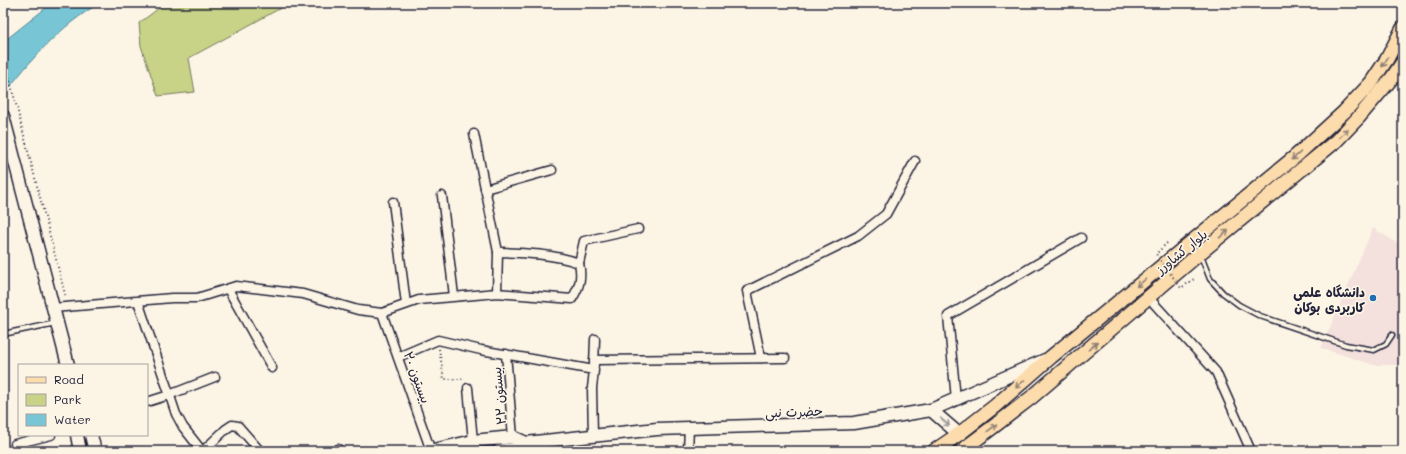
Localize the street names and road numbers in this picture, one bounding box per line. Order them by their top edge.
street label: بلوار کشاورز [1151,225,1211,278]
street label: بیستون ۲۰ [400,349,435,406]
street label: بیستون ۲۲ [487,366,510,426]
street label: حضرت نبی [765,401,824,423]

